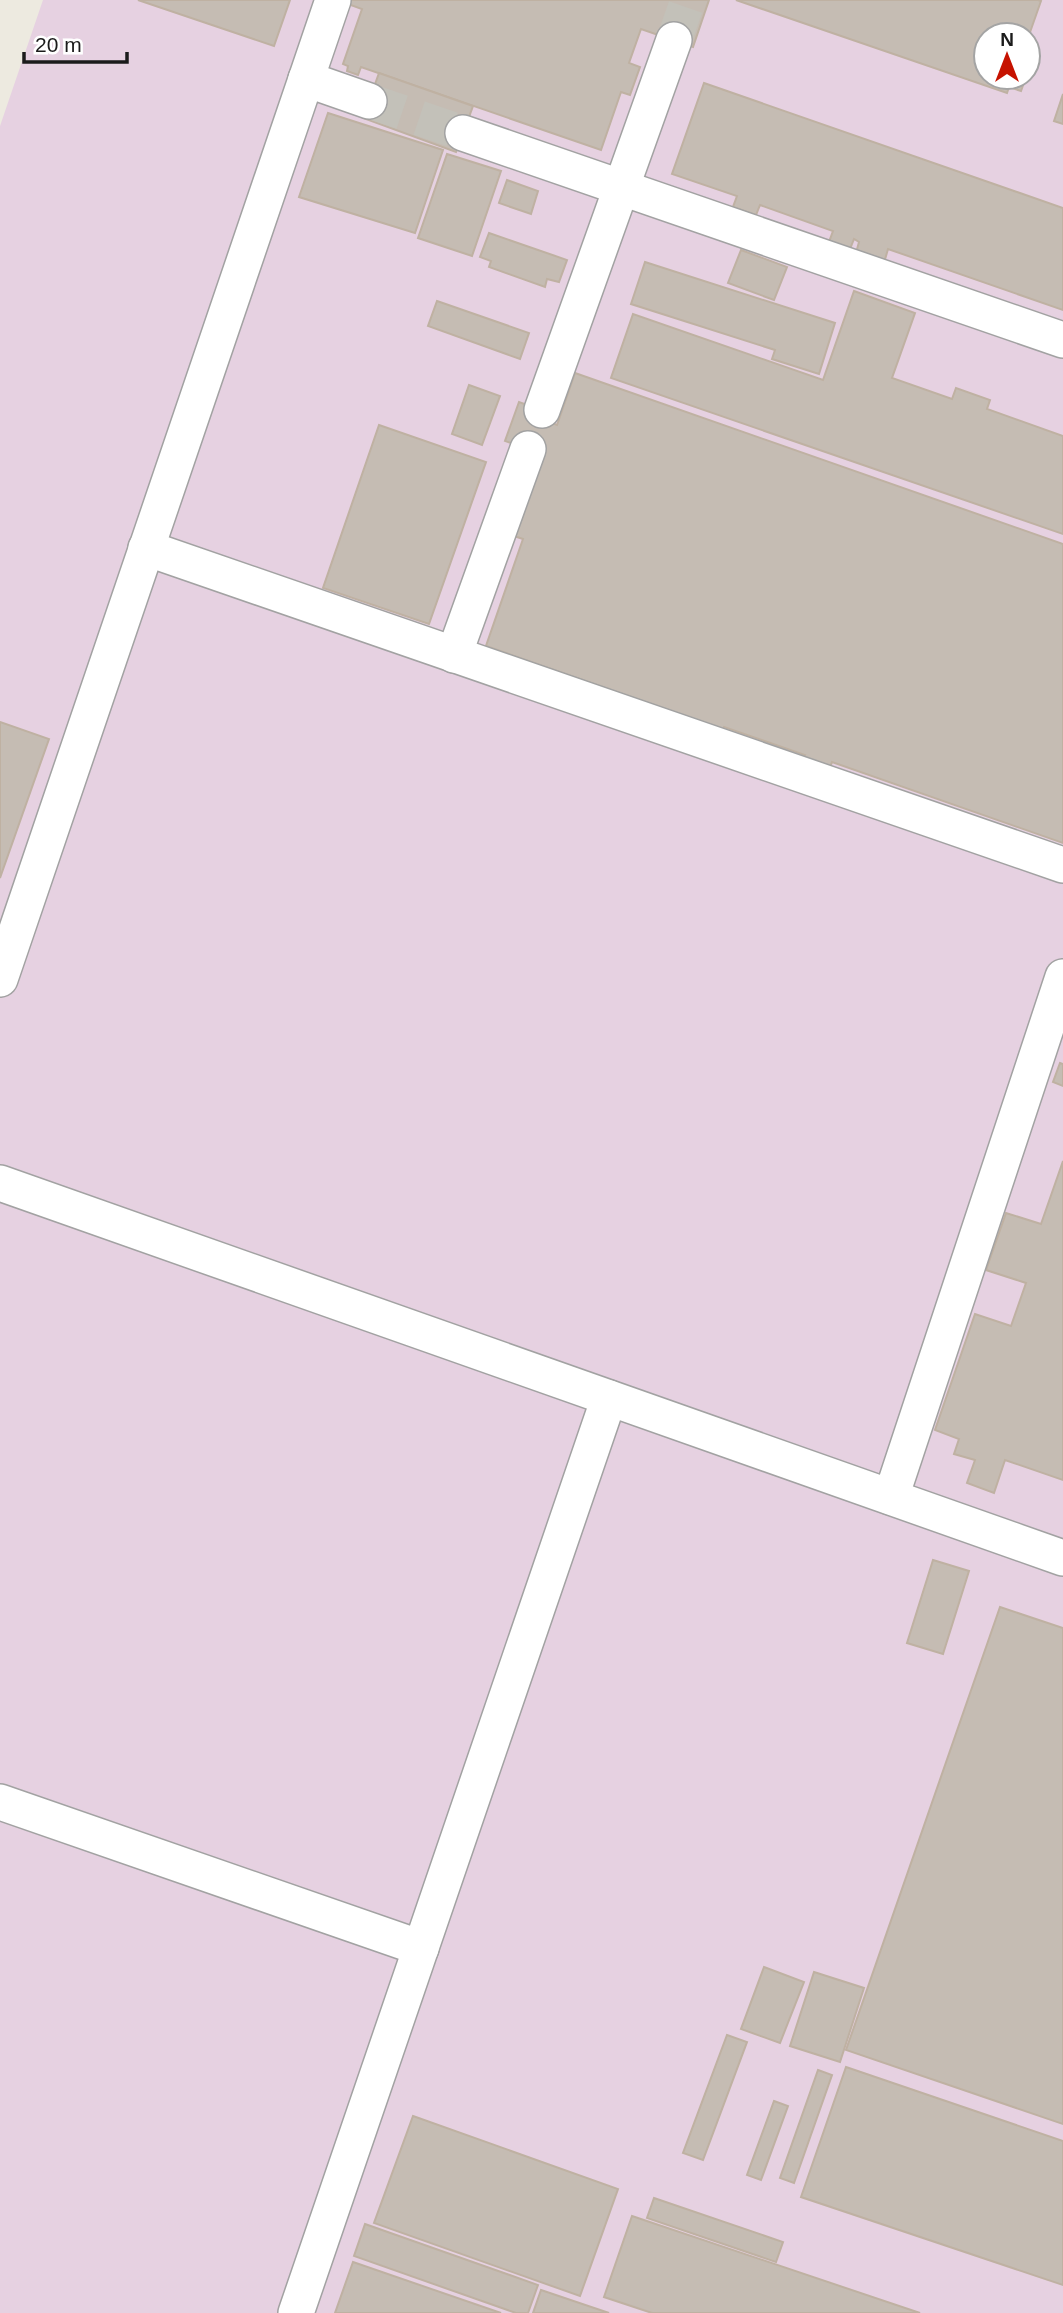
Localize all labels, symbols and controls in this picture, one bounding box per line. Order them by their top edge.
scale bar [24,21,128,65]
north arrow [972,21,1042,91]
text: N [1000,29,1014,50]
text: 20 m [35,33,82,56]

